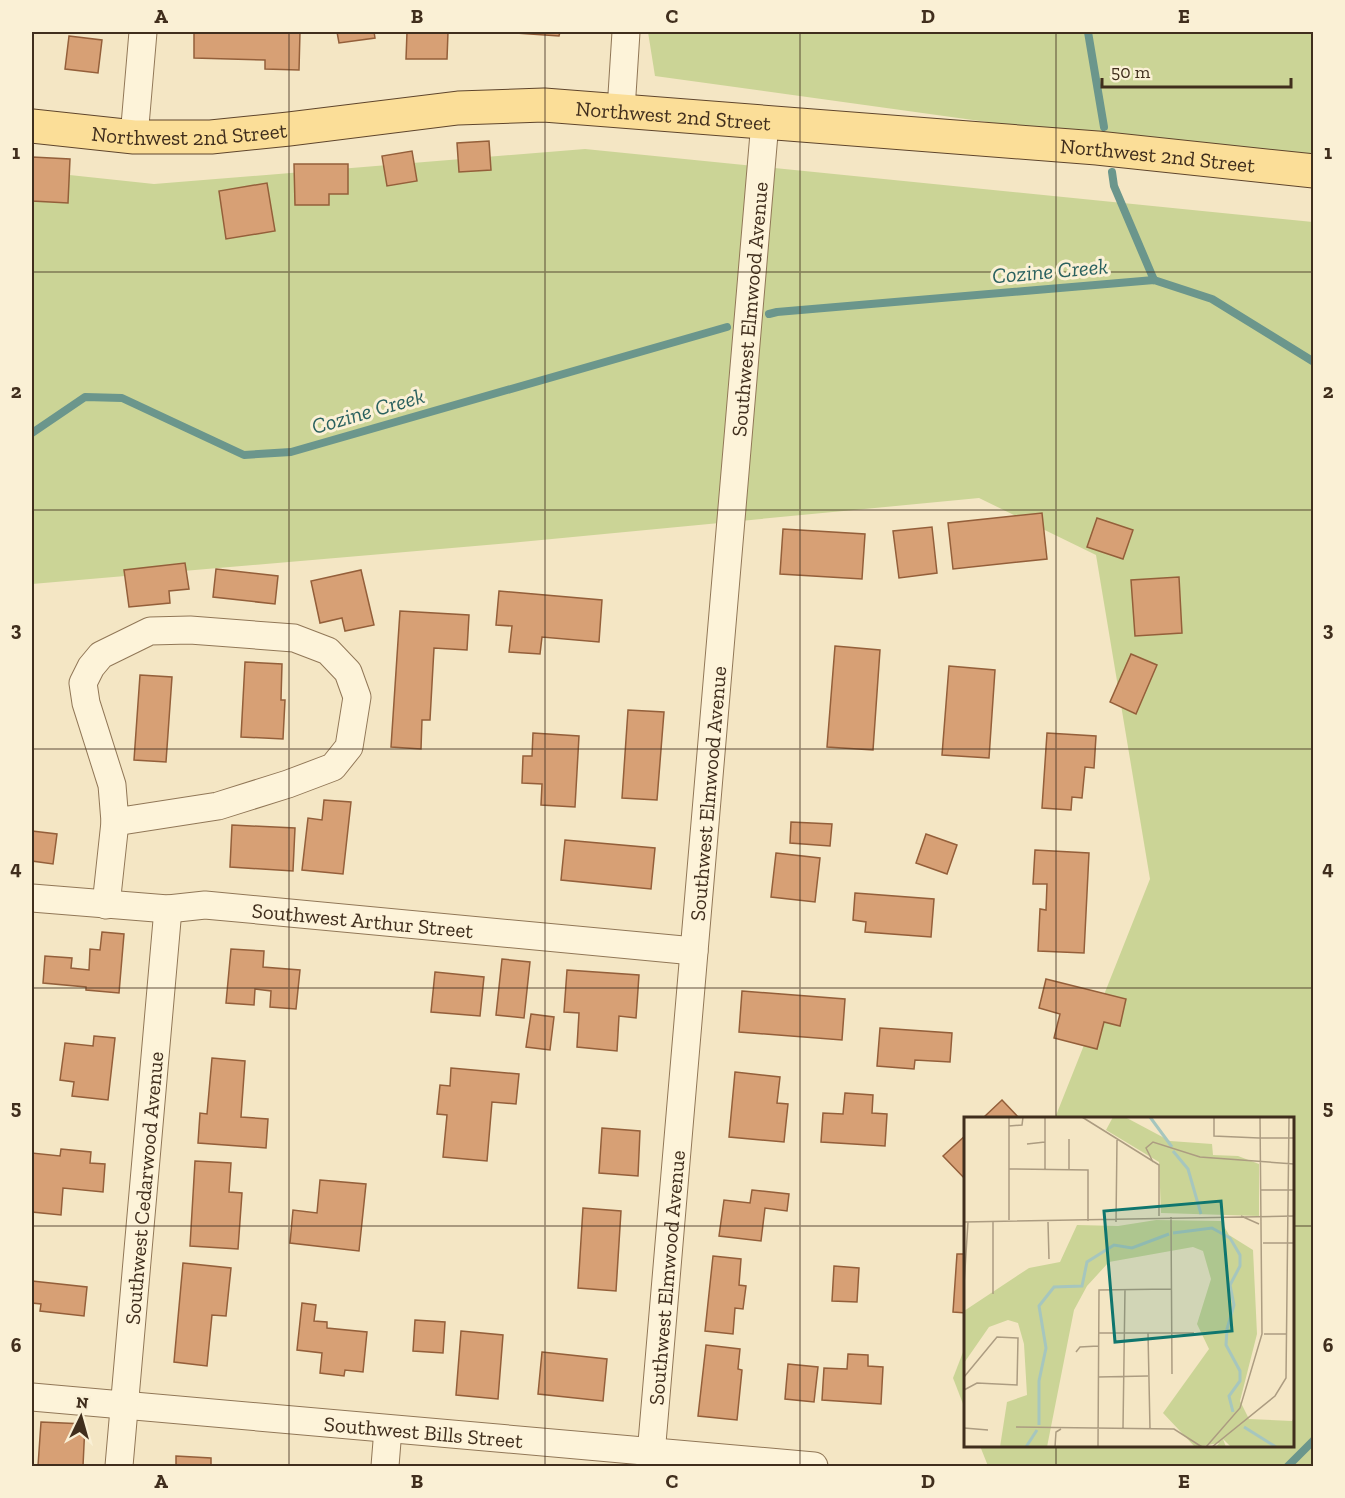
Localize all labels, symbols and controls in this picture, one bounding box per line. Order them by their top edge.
text: A [154,4,168,28]
text: B [411,4,423,28]
text: C [666,4,679,28]
text: D [921,4,935,28]
text: E [1178,4,1190,28]
scale bar [1102,51,1291,89]
text: 50 m [1111,61,1151,83]
street label: Northwest 2nd Street [575,95,772,135]
street label: Northwest 2nd Street [90,117,288,150]
street label: Northwest 2nd Street [1059,133,1257,177]
text: 1 [12,140,20,164]
text: 1 [1324,140,1332,164]
street label: Southwest Elmwood Avenue [726,181,772,438]
water label: Cozine Creek [991,252,1109,290]
text: 2 [11,379,22,403]
text: 2 [1323,379,1334,403]
water label: Cozine Creek [308,382,428,440]
text: 3 [11,617,22,641]
text: 3 [1323,617,1334,641]
street label: Southwest Elmwood Avenue [684,665,731,922]
text: 4 [10,856,22,880]
text: 4 [1322,856,1334,880]
street label: Southwest Arthur Street [251,897,475,943]
street label: Southwest Cedarwood Avenue [119,1050,168,1326]
text: 5 [11,1095,21,1119]
text: 5 [1323,1095,1333,1119]
inset map [964,1117,1294,1447]
street label: Southwest Elmwood Avenue [643,1149,689,1406]
text: 6 [11,1333,22,1357]
text: 6 [1323,1333,1334,1357]
north arrow [51,1387,111,1447]
text: N [75,1393,89,1413]
street label: Southwest Bills Street [323,1410,524,1453]
text: A [154,1469,168,1493]
text: B [411,1469,423,1493]
text: C [666,1469,679,1493]
text: D [921,1469,935,1493]
text: E [1178,1469,1190,1493]

